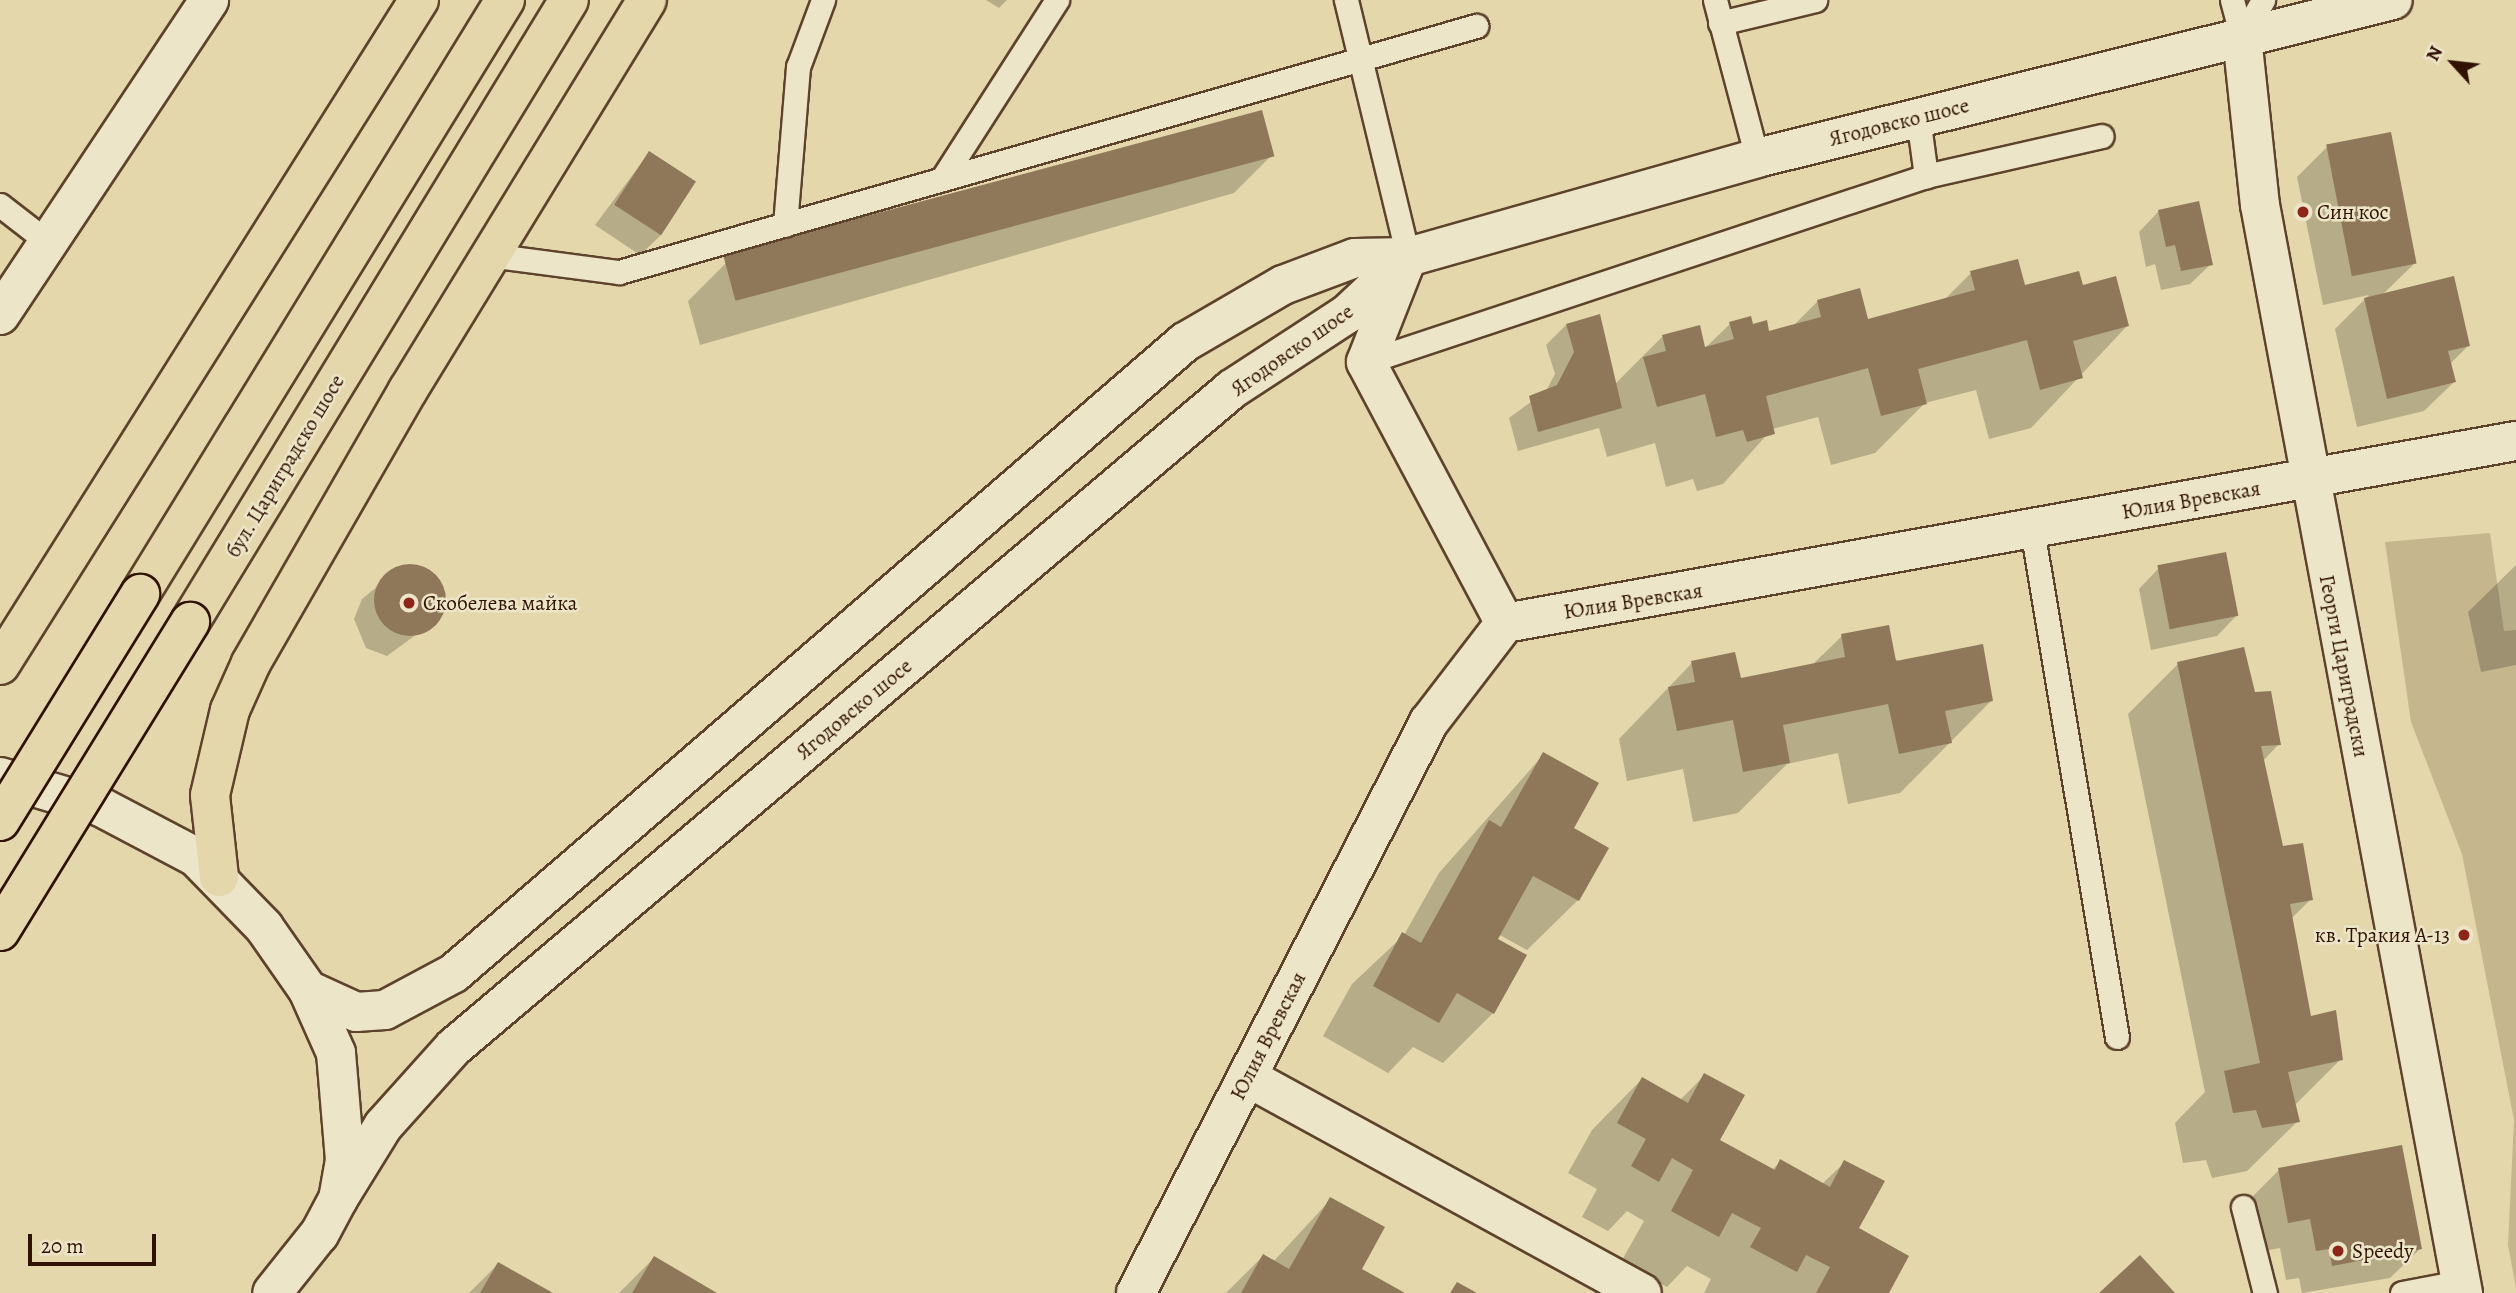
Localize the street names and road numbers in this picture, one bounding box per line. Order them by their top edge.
street label: Ягодовско шосе [1826,92,1972,152]
street label: Ягодовско шосе [1226,299,1358,401]
street label: бул. Цариградско шосе [220,370,350,562]
street label: Юлия Вревская [2120,475,2262,525]
street label: Георги Цариградски [2314,573,2374,759]
street label: Юлия Вревская [1562,578,1704,624]
street label: Ягодовско шосе [791,653,917,765]
street label: Юлия Вревская [1225,968,1311,1104]

